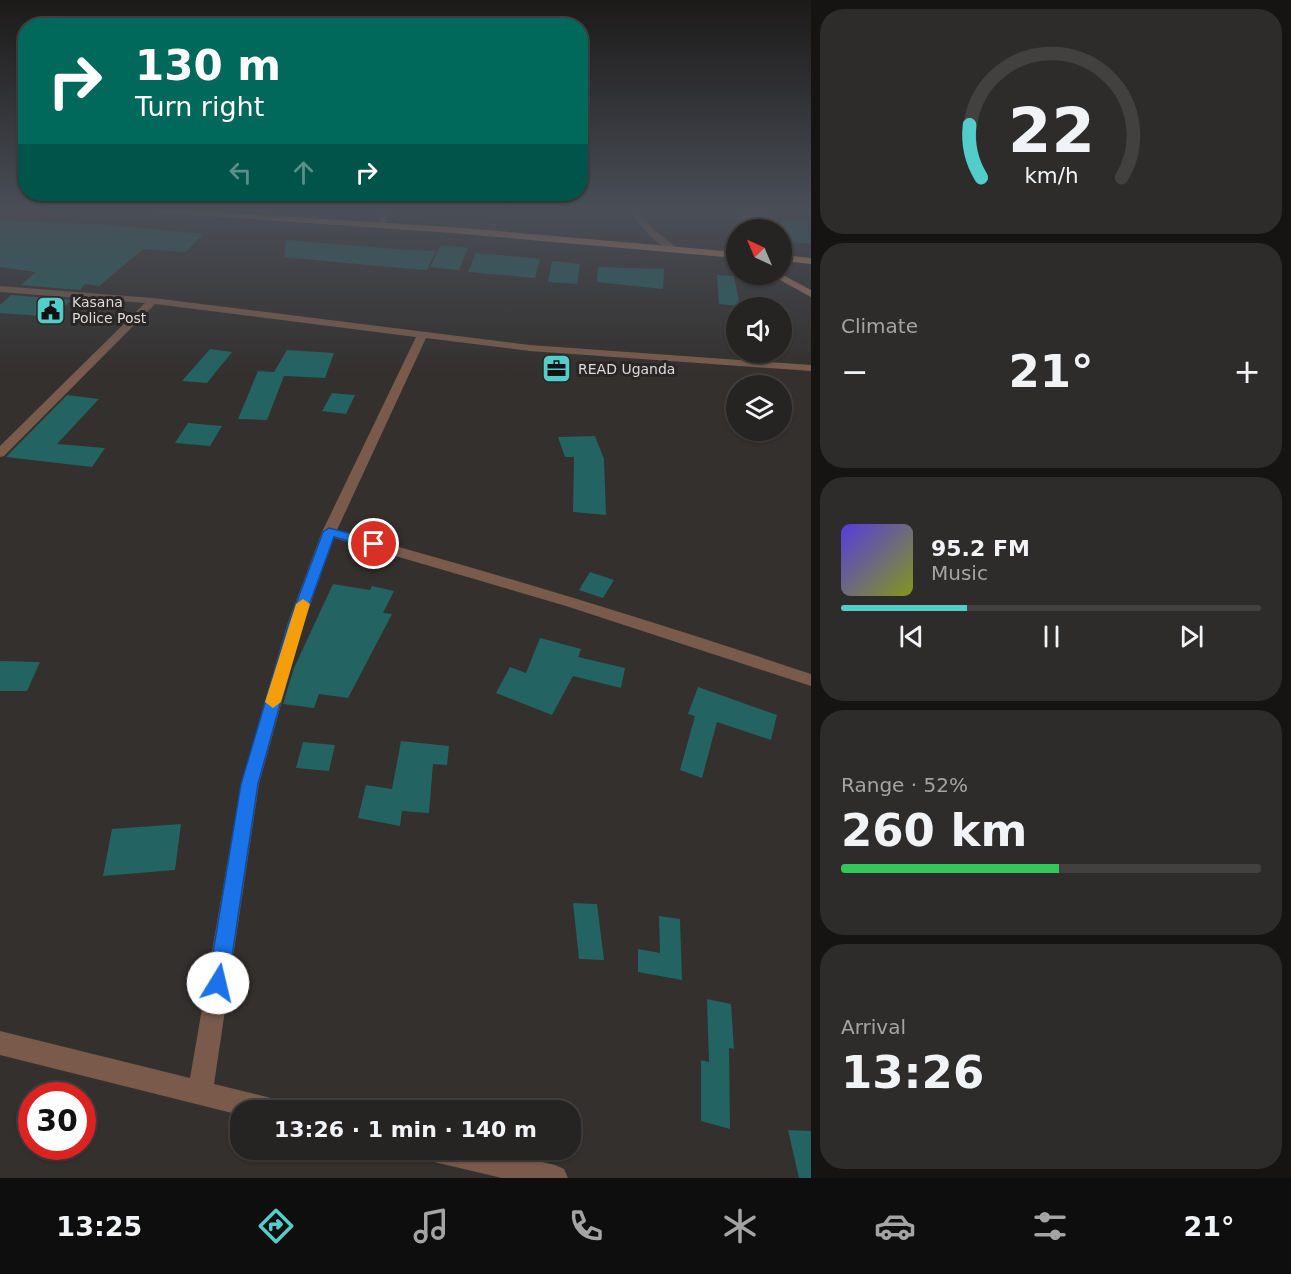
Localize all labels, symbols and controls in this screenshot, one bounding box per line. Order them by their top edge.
text: 130 m [135,41,281,90]
icon: right [36,42,114,120]
text: Turn right [135,91,264,122]
text: 22 [1008,95,1094,168]
icon: left [224,156,257,189]
icon: ahead [287,156,320,189]
icon: right [350,156,383,189]
text: km/h [1024,164,1078,189]
north arrow [726,219,792,285]
map controls [726,219,792,441]
public building icon: Kasana Police Post [35,294,67,326]
place label: Kasana Police Post [72,294,147,326]
button: sound [726,297,792,363]
text: Climate [841,314,918,338]
text: 21° [1008,345,1094,398]
text: − [841,352,869,391]
text: + [1233,352,1261,391]
office icon: READ Uganda [541,353,573,385]
place label: READ Uganda [578,361,675,377]
button: layers [726,375,792,441]
pin [348,518,399,569]
icon: arrive [357,527,390,560]
text: 95.2 FM [931,536,1030,561]
text: Music [931,561,988,585]
icon: previous [895,620,928,653]
icon: pause [1035,620,1068,653]
icon: next [1175,620,1208,653]
text: Range · 52% [841,773,968,797]
text: 260 km [841,804,1027,857]
position arrow [186,951,250,1015]
text: Arrival [841,1015,906,1039]
text: 13:26 [841,1046,984,1099]
speed limit sign: 30 [18,1082,96,1160]
text: 13:26 · 1 min · 140 m [274,1117,537,1142]
icon: directions [255,1205,297,1247]
icon: music [410,1205,452,1247]
icon: phone [565,1205,607,1247]
icon: climate [719,1205,761,1247]
icon: car [874,1205,916,1247]
icon: filters [1029,1205,1071,1247]
text: 13:25 [56,1211,142,1242]
text: 21° [1183,1211,1235,1242]

